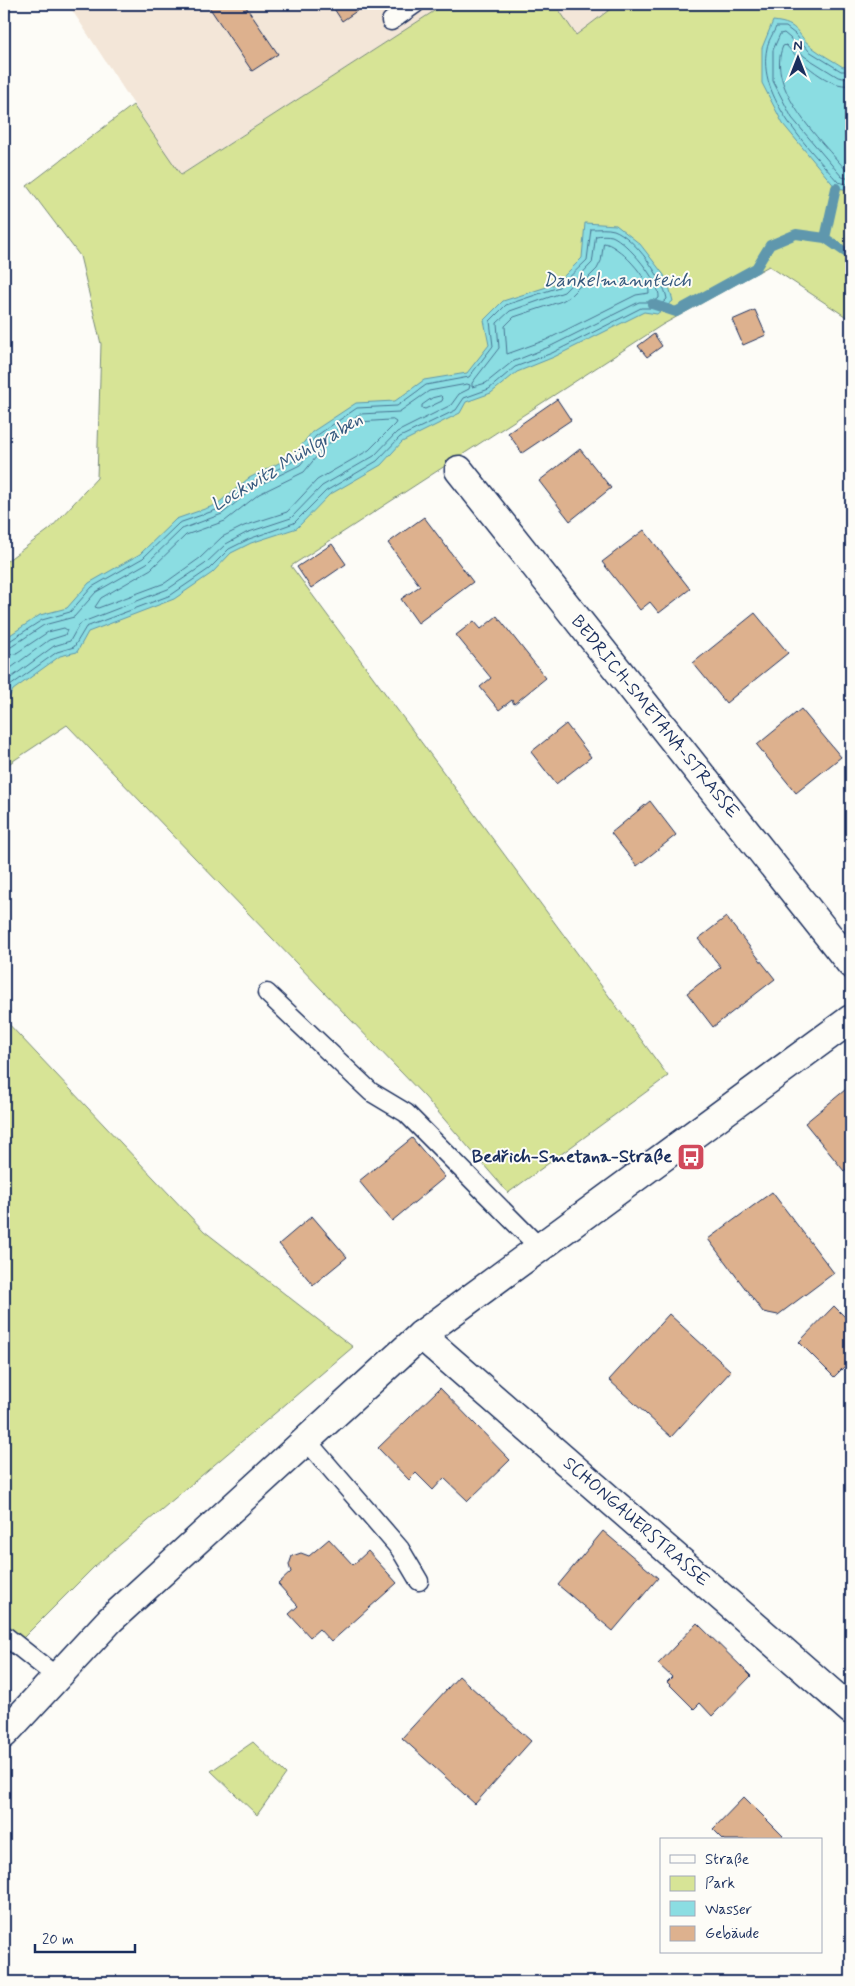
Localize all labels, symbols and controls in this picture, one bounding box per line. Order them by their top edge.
north arrow [772,32,822,82]
text: N [793,37,803,55]
water label: Dankelmannteich [543,268,692,293]
water label: Lockwitz Mühlgraben [207,407,368,519]
street label: BEDRICH-SMETANA-STRASSE [565,610,745,824]
bus stop icon: Bedřich-Smetana-Straße [676,1142,706,1172]
place label: Bedřich-Smetana-Straße [472,1145,672,1169]
street label: SCHONGAUERSTRASSE [558,1452,715,1593]
legend [660,1838,822,1954]
text: Straße [705,1850,749,1870]
text: Park [705,1874,735,1894]
text: Wasser [705,1900,752,1920]
scale bar [35,1921,135,1953]
text: Gebäude [705,1924,759,1944]
text: 20 m [42,1930,74,1950]

